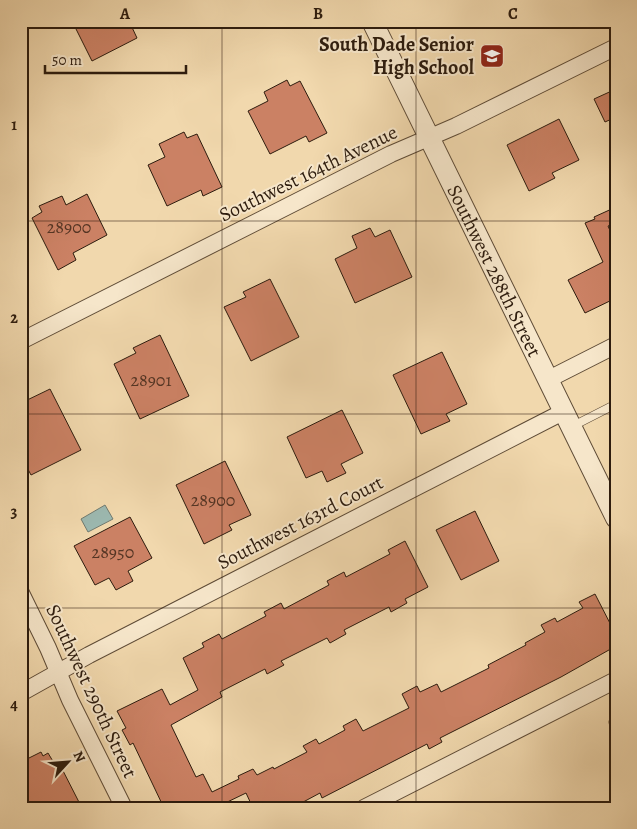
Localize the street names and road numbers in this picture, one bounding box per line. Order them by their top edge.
street label: Southwest 164th Avenue [215,119,402,228]
street label: Southwest 288th Street [440,180,548,362]
street label: Southwest 163rd Court [213,469,388,576]
street label: Southwest 290th Street [39,600,144,783]

